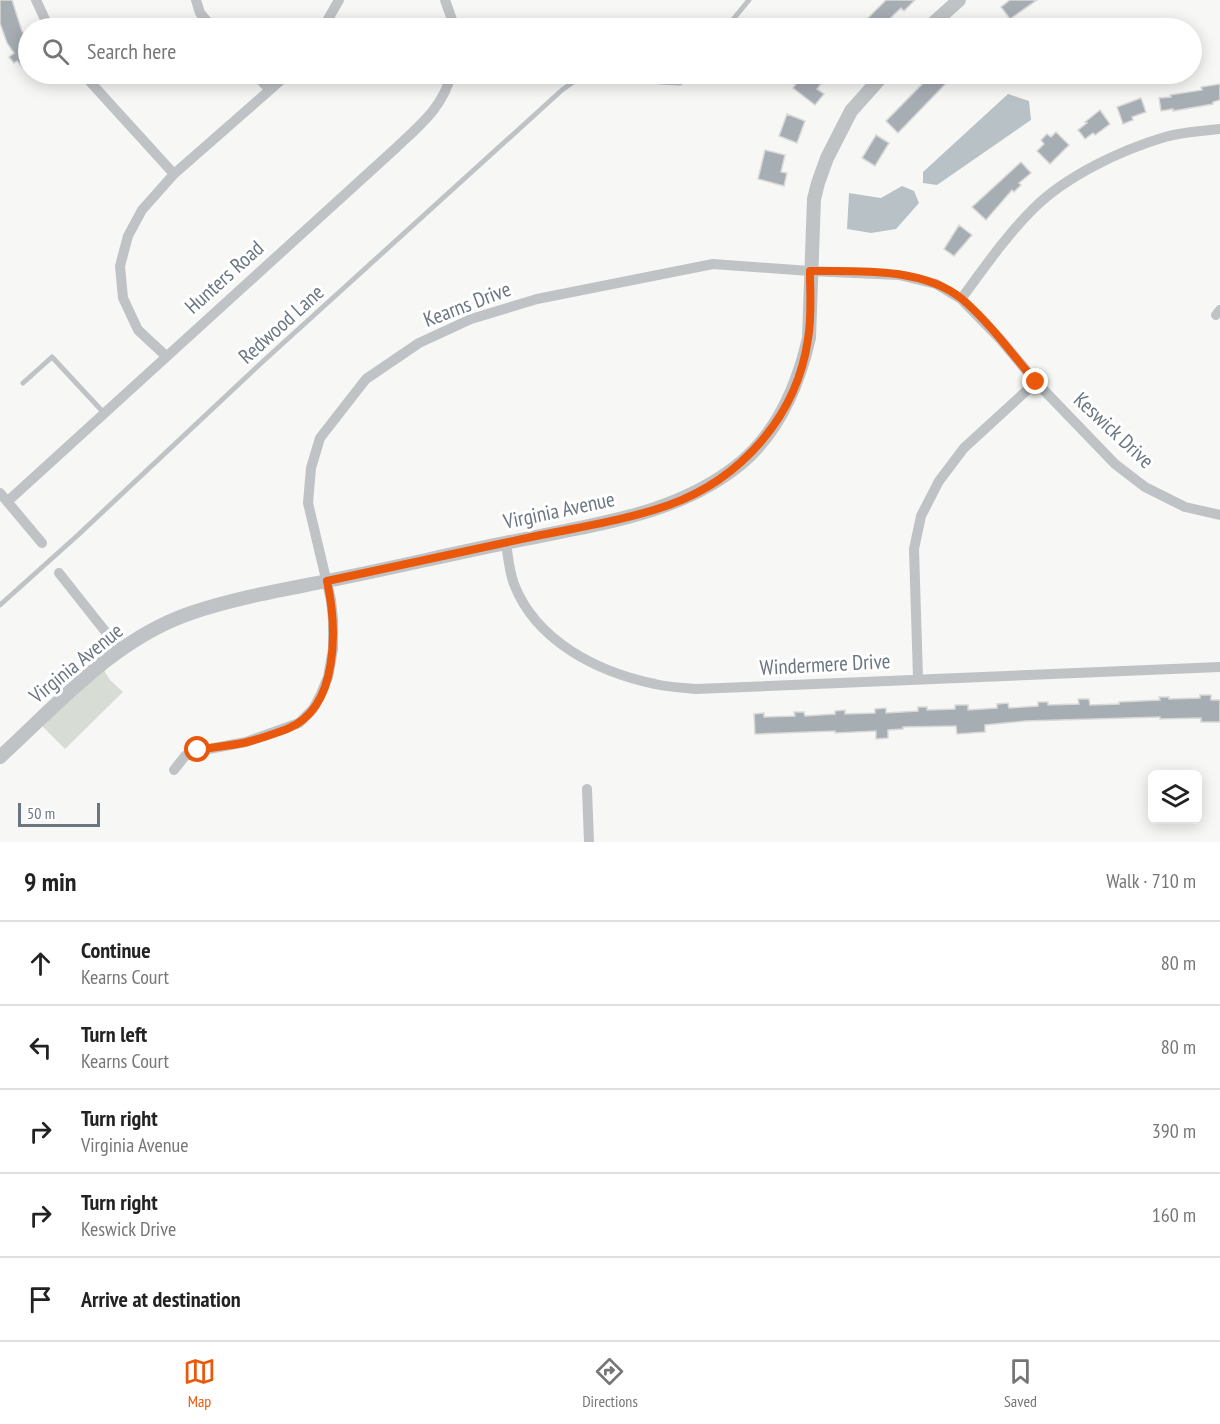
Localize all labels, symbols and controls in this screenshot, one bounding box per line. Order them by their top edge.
search box [18,18,1202,84]
icon: search [39,35,72,68]
text: Search here [87,37,176,65]
street label: Hunters Road [179,235,269,319]
street label: Kearns Drive [420,275,514,333]
street label: Redwood Lane [233,279,329,369]
route end [1022,368,1048,394]
street label: Keswick Drive [1068,386,1160,474]
street label: Virginia Avenue [500,485,617,535]
street label: Virginia Avenue [23,617,128,710]
street label: Windermere Drive [759,647,891,681]
route start [184,736,210,762]
map controls [1148,770,1202,824]
button: layers [1148,770,1202,824]
scale bar [18,800,100,828]
text: 50 m [27,803,55,823]
text: 9 min [24,865,77,898]
text: Walk · 710 m [1106,868,1196,894]
text: Continue [81,936,151,964]
icon: ahead [24,947,57,980]
text: 80 m [1161,950,1196,976]
text: Kearns Court [81,964,169,990]
text: Turn left [81,1020,147,1048]
icon: left [24,1031,57,1064]
text: 80 m [1161,1034,1196,1060]
text: Kearns Court [81,1048,169,1074]
text: Turn right [81,1104,158,1132]
icon: right [24,1115,57,1148]
text: 390 m [1152,1118,1196,1144]
text: Virginia Avenue [81,1132,188,1158]
text: Turn right [81,1188,158,1216]
icon: right [24,1199,57,1232]
text: 160 m [1152,1202,1196,1228]
text: Keswick Drive [81,1216,176,1242]
icon: arrive [24,1283,57,1316]
text: Arrive at destination [81,1285,241,1313]
tab: Map [183,1355,216,1411]
tab: Directions [582,1355,638,1411]
tab: Saved [1004,1355,1037,1411]

